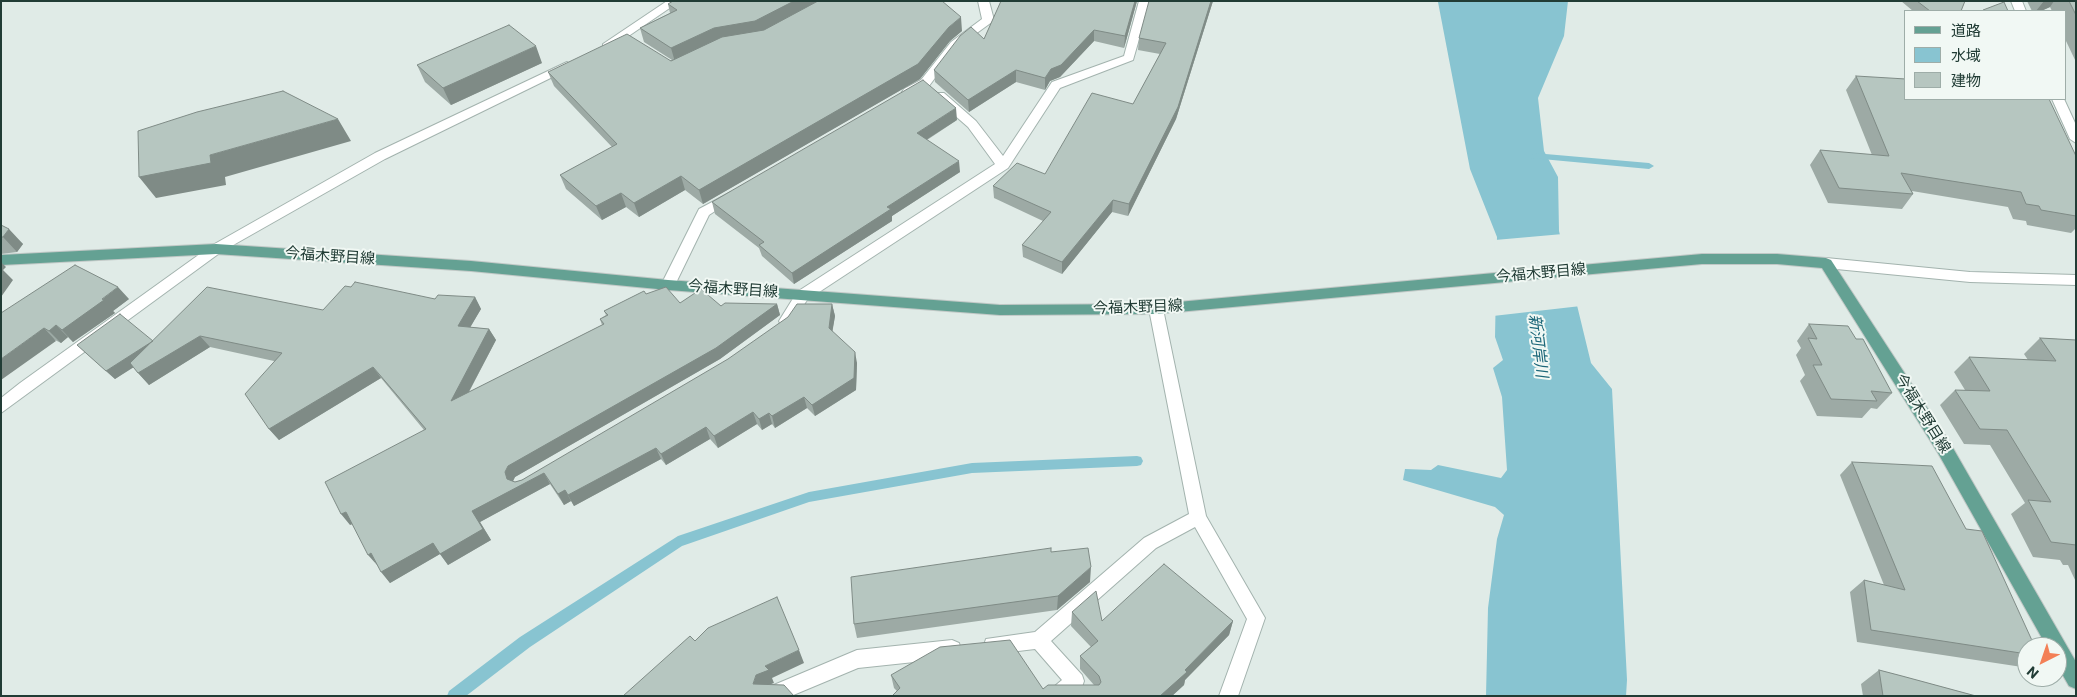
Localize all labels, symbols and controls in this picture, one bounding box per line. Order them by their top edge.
legend [1904,10,2067,100]
text: 道路 [1951,22,1981,40]
text: 水域 [1951,47,1981,65]
text: 建物 [1951,72,1981,90]
street label: 今福木野目線 [284,245,376,269]
street label: 今福木野目線 [1495,261,1587,287]
street label: 今福木野目線 [687,278,779,302]
street label: 今福木野目線 [1093,297,1183,319]
water label: 新河岸川 [1524,313,1550,379]
street label: 今福木野目線 [1891,371,1953,457]
north arrow [2017,637,2067,687]
text: N [2024,663,2042,682]

